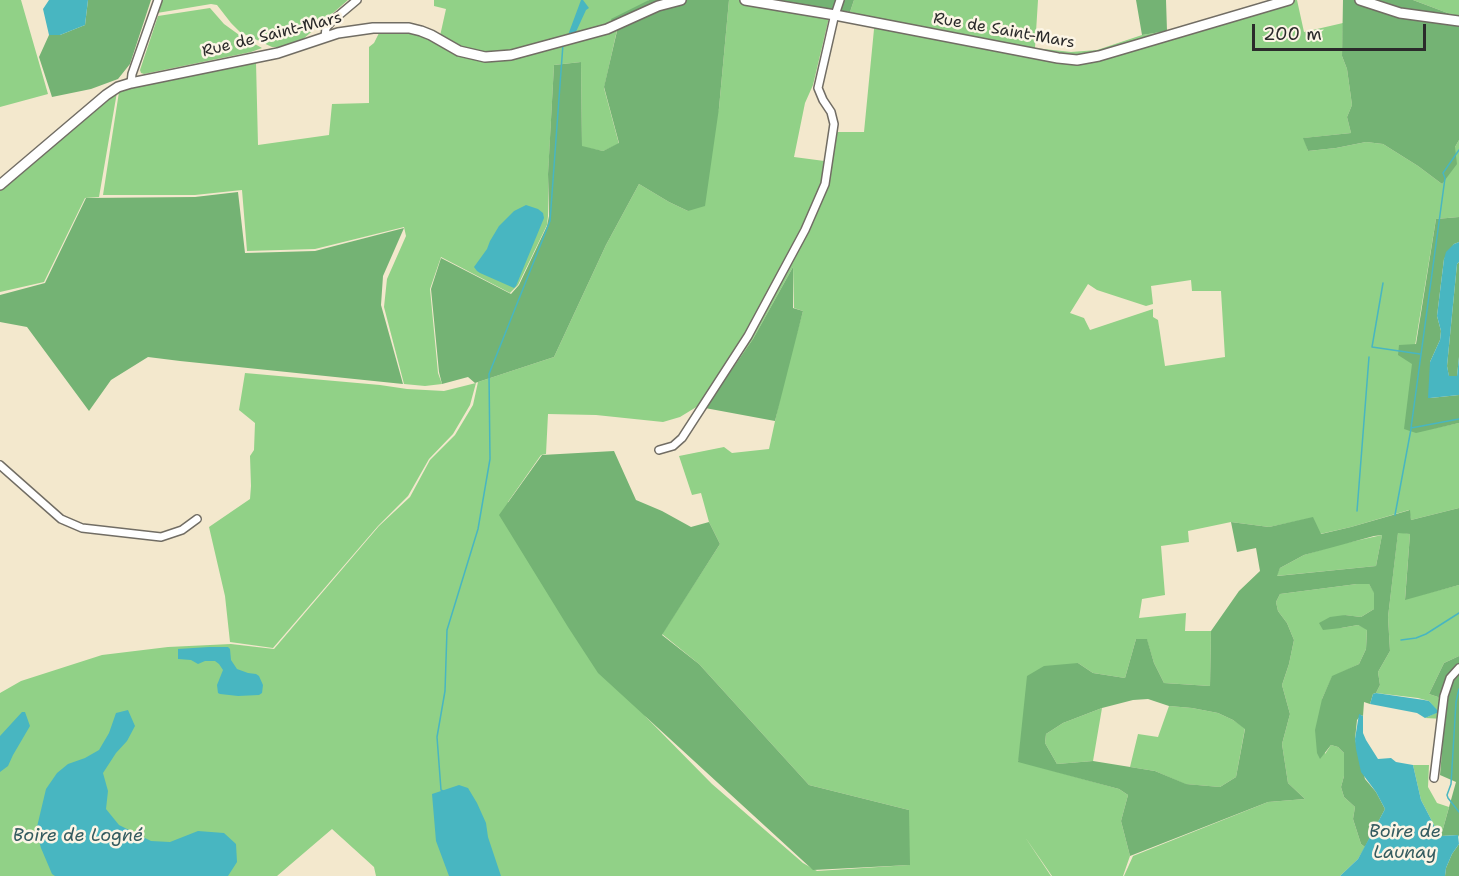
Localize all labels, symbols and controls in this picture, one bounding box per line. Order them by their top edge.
street label: Rue de Saint-Mars [200,8,344,62]
street label: Rue de Saint-Mars [932,9,1076,53]
scale bar [1255,12,1429,50]
text: 200 m [1263,22,1322,46]
water label: Boire de Launay [1369,821,1441,864]
water label: Boire de Logné [13,825,143,847]

